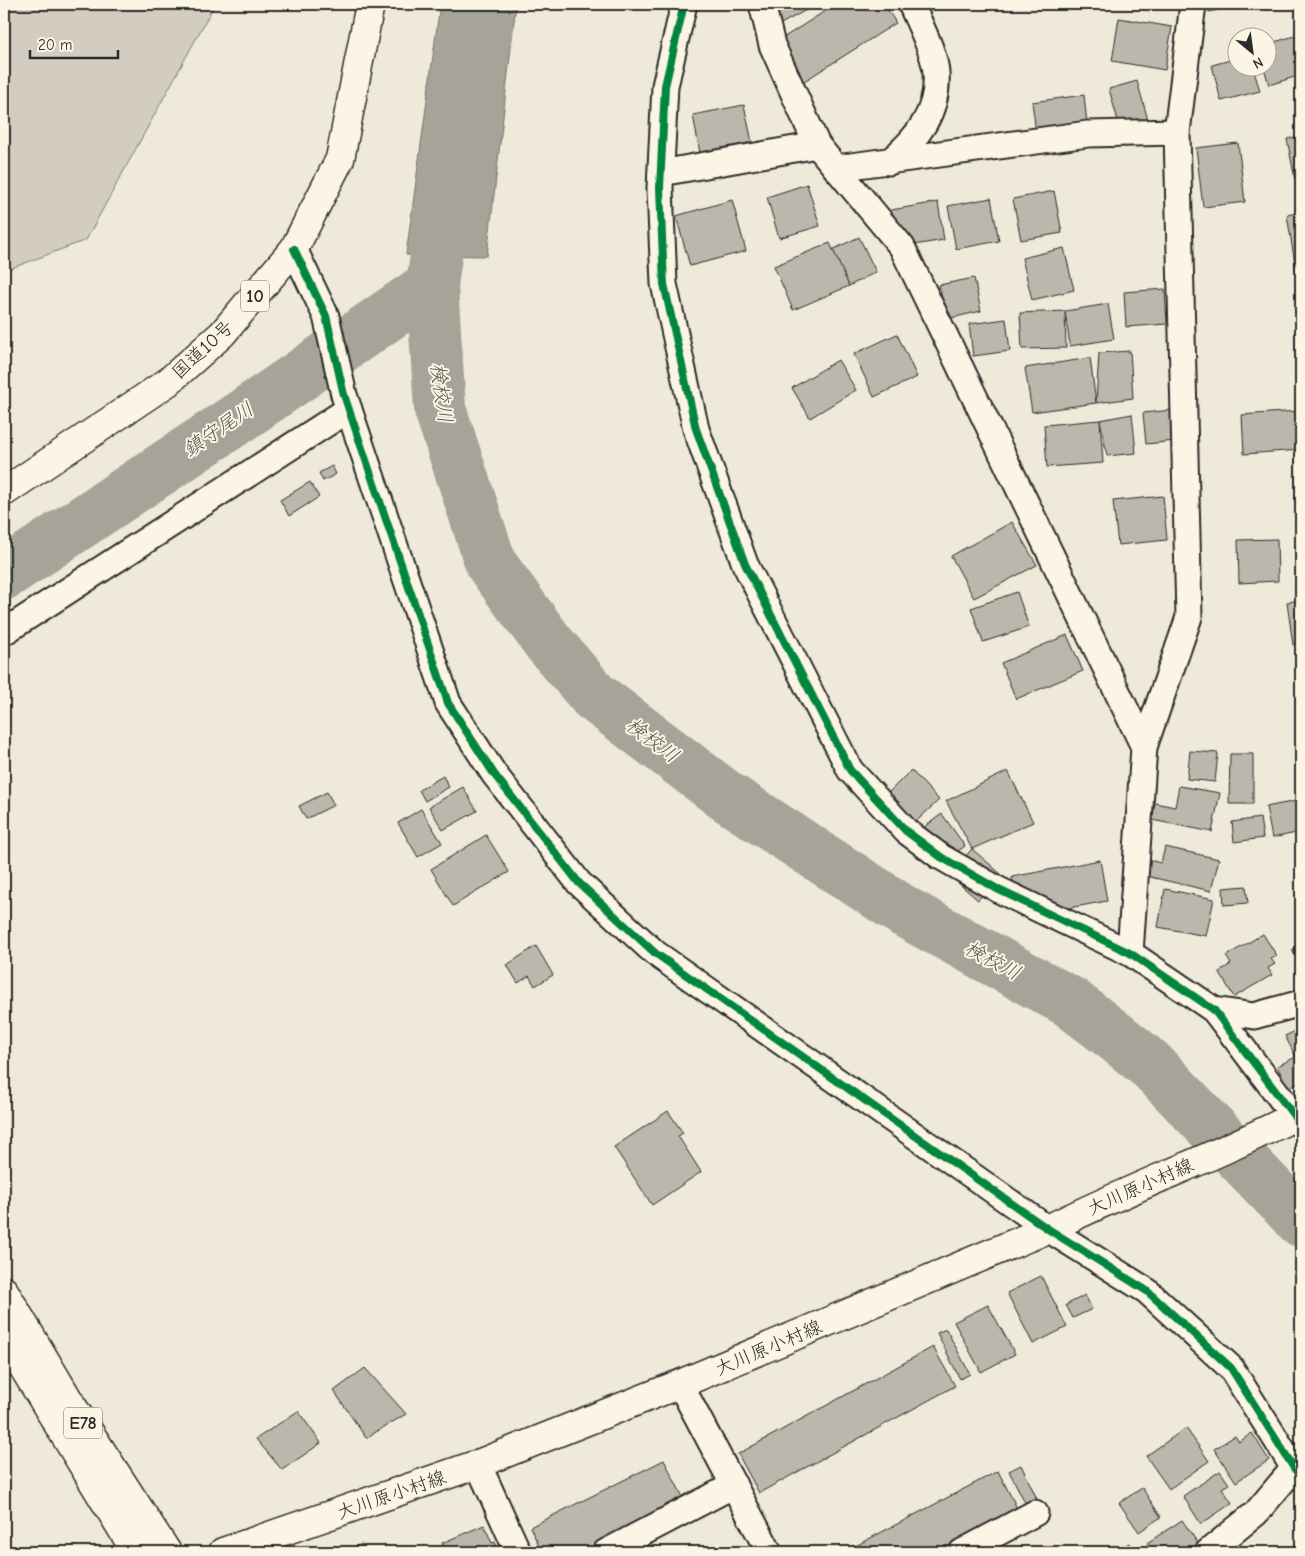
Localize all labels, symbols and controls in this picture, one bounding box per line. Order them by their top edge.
scale bar [30,28,118,60]
north arrow [1228,28,1278,78]
text: 20 m [38,36,72,54]
text: N [1250,53,1266,73]
road number: 10 [241,280,269,312]
street label: 国道10号 [167,316,238,384]
water label: 検校川 [426,362,457,424]
water label: 鎮守尾川 [179,398,258,461]
water label: 検校川 [622,713,684,768]
water label: 検校川 [961,936,1025,985]
street label: 大川原小村線 [1084,1154,1197,1220]
street label: 大川原小村線 [712,1316,825,1380]
road number: E78 [64,1408,102,1439]
street label: 大川原小村線 [334,1466,449,1524]

